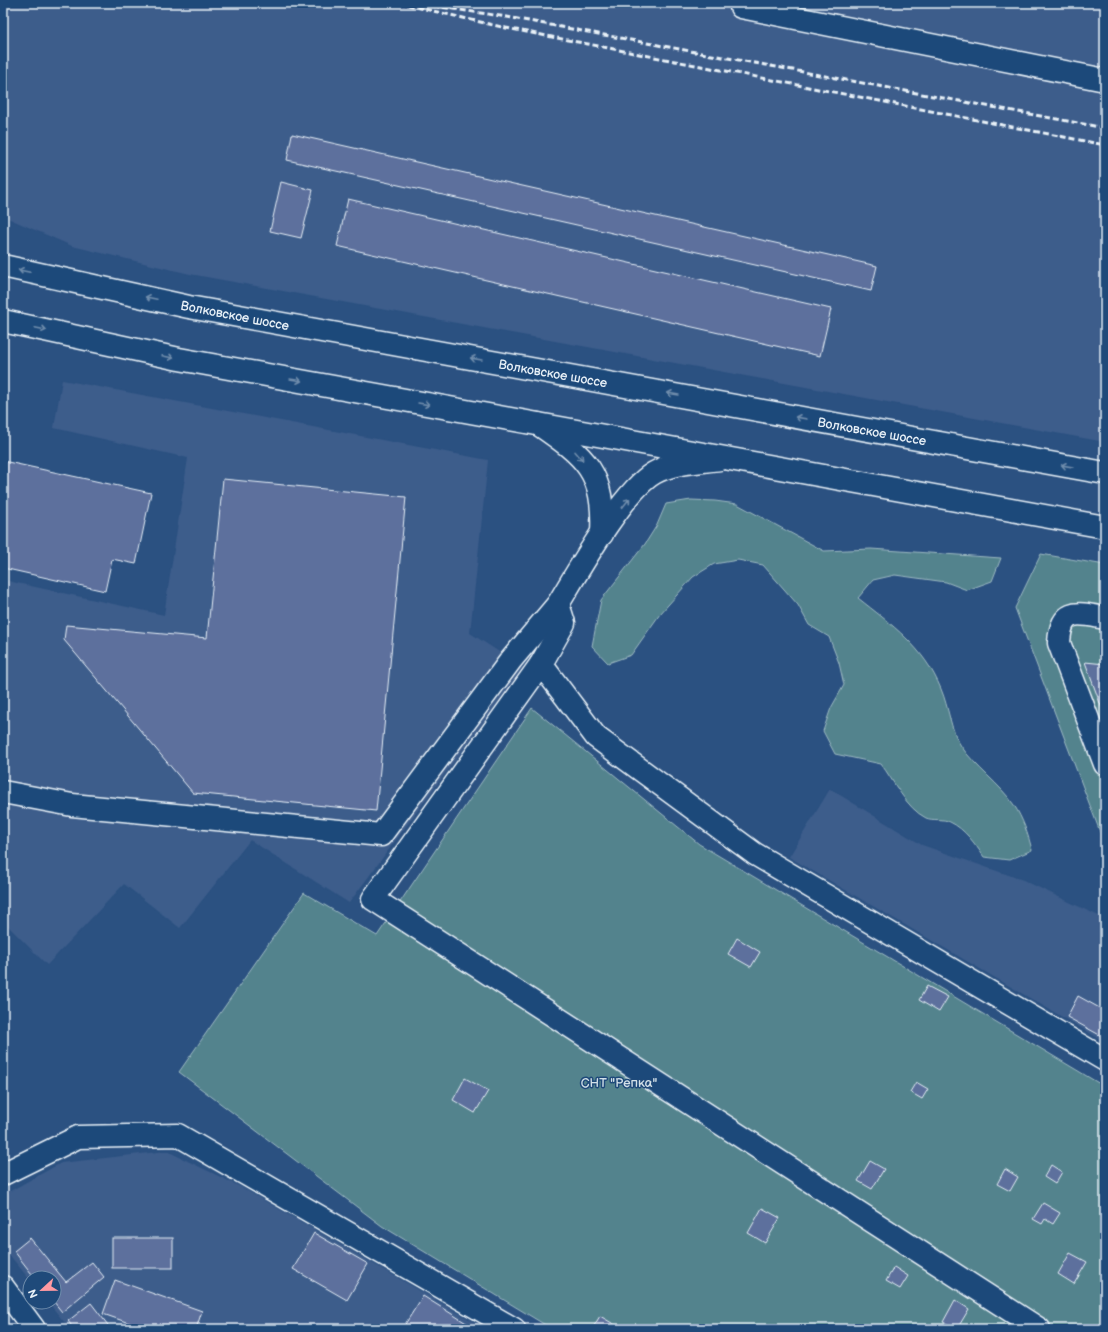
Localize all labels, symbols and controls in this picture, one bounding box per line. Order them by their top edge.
one-way arrow [18,266,31,274]
one-way arrow [145,294,158,302]
street label: Волковское шоссе [179,298,290,334]
one-way arrow [34,326,47,334]
one-way arrow [161,353,174,361]
one-way arrow [470,355,483,363]
street label: Волковское шоссе [497,357,608,391]
one-way arrow [289,377,302,385]
one-way arrow [667,390,680,398]
one-way arrow [417,400,430,408]
one-way arrow [795,413,808,421]
street label: Волковское шоссе [816,415,927,449]
one-way arrow [575,451,584,462]
one-way arrow [1061,462,1074,470]
one-way arrow [621,497,630,508]
park label: СНТ "Репка" [581,1075,657,1091]
north arrow [22,1270,62,1310]
text: N [26,1287,41,1300]

